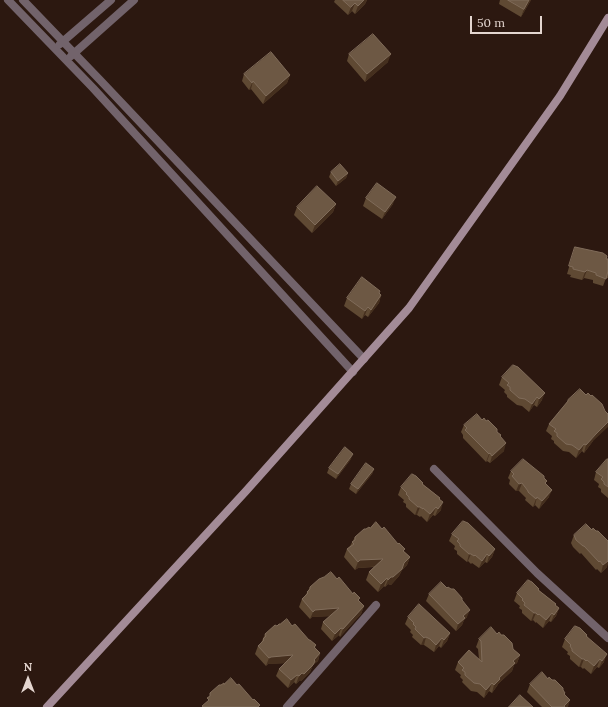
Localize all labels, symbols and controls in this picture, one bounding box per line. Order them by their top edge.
scale bar [472,8,544,34]
text: 50 m [477,15,505,30]
north arrow [8,659,48,699]
text: N [24,660,32,674]

